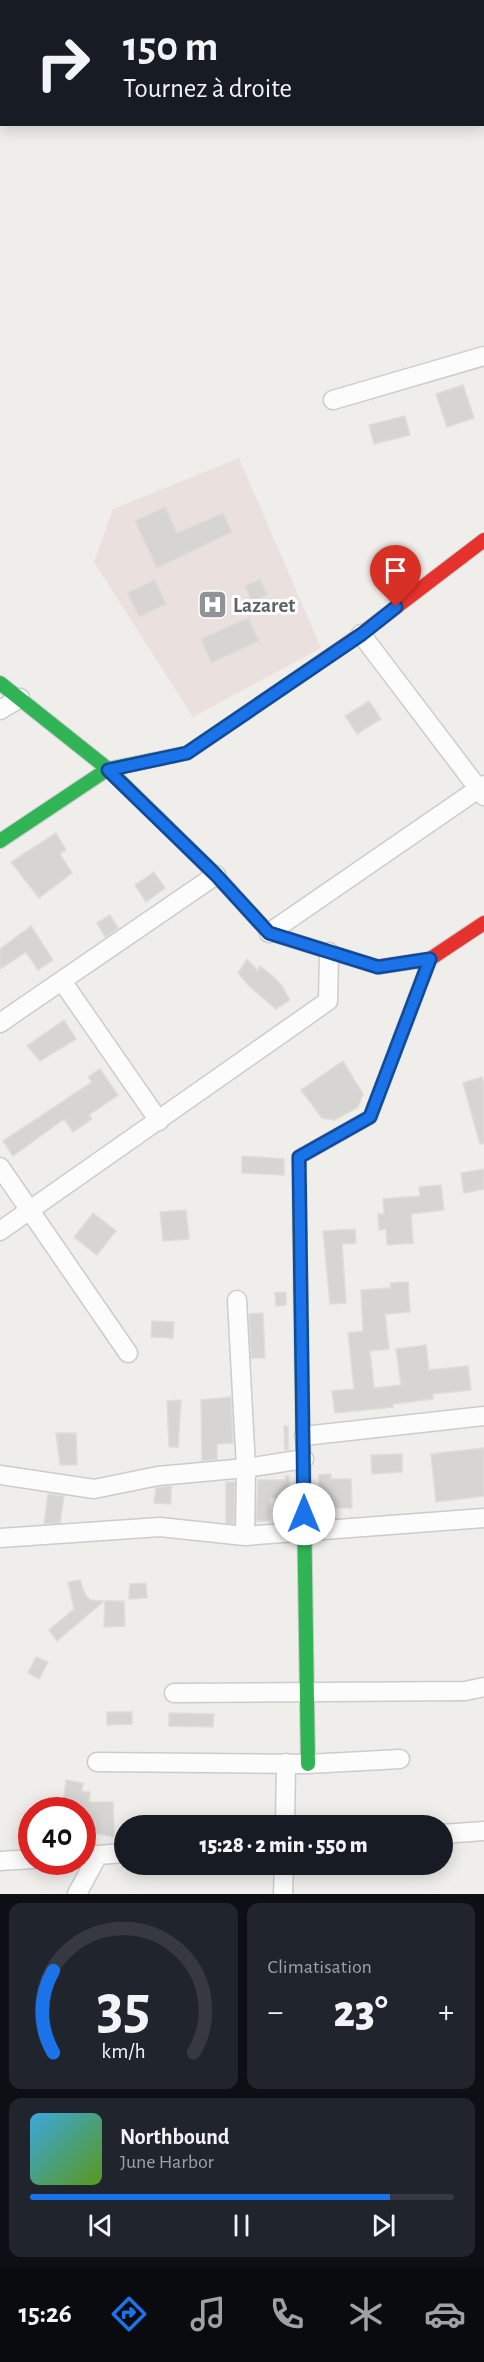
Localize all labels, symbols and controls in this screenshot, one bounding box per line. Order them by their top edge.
icon: right [24,24,102,102]
text: 150 m [123,26,218,68]
text: Tournez à droite [123,75,292,102]
pin [370,545,421,607]
icon: arrive [379,554,412,587]
hospital icon: Lazaret [196,589,228,621]
place label: Lazaret [233,595,295,616]
position arrow [272,1482,336,1546]
speed limit sign: 40 [18,1797,96,1875]
text: 15:28 · 2 min · 550 m [199,1834,368,1856]
text: Climatisation [268,1957,372,1977]
text: 35 [96,1977,150,2039]
text: 23° [334,1990,388,2035]
text: − [268,1996,283,2029]
text: + [438,1996,454,2029]
text: km/h [101,2041,145,2062]
text: Northbound [120,2126,229,2148]
text: June Harbor [120,2152,214,2172]
icon: previous [84,2209,117,2242]
icon: pause [225,2209,258,2242]
icon: next [367,2209,400,2242]
icon: directions [108,2293,150,2335]
icon: music [187,2293,229,2335]
icon: phone [266,2293,308,2335]
icon: climate [345,2293,387,2335]
icon: car [424,2293,466,2335]
text: 15:26 [18,2300,72,2327]

